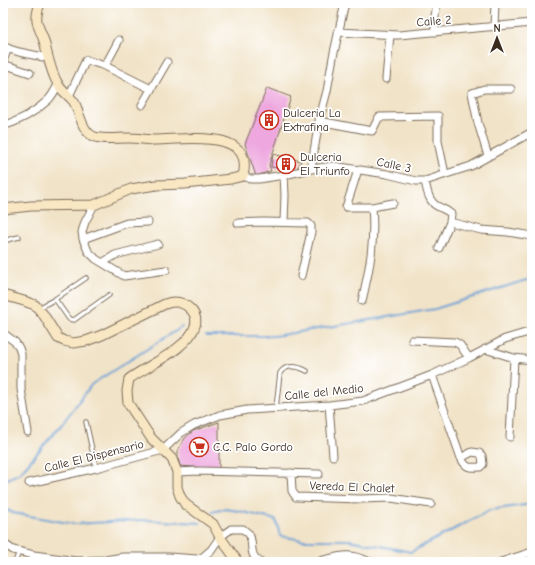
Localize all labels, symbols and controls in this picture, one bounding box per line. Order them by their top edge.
street label: Calle 2 [416,12,452,30]
north arrow [477,18,517,58]
text: N [493,22,501,35]
place label: Dulceria La Extrafina [283,106,341,134]
building icon: Dulceria La Extrafina [258,109,280,131]
place label: Dulceria El Triunfo [300,150,350,178]
building icon: Dulceria El Triunfo [275,153,297,175]
street label: Calle 3 [375,155,413,175]
street label: Calle del Medio [284,381,364,403]
supermarket icon: C.C. Palo Gordo [188,436,210,458]
street label: Calle El Dispensario [43,437,145,475]
place label: C.C. Palo Gordo [213,440,293,454]
street label: Vereda El Chalet [309,479,395,495]

